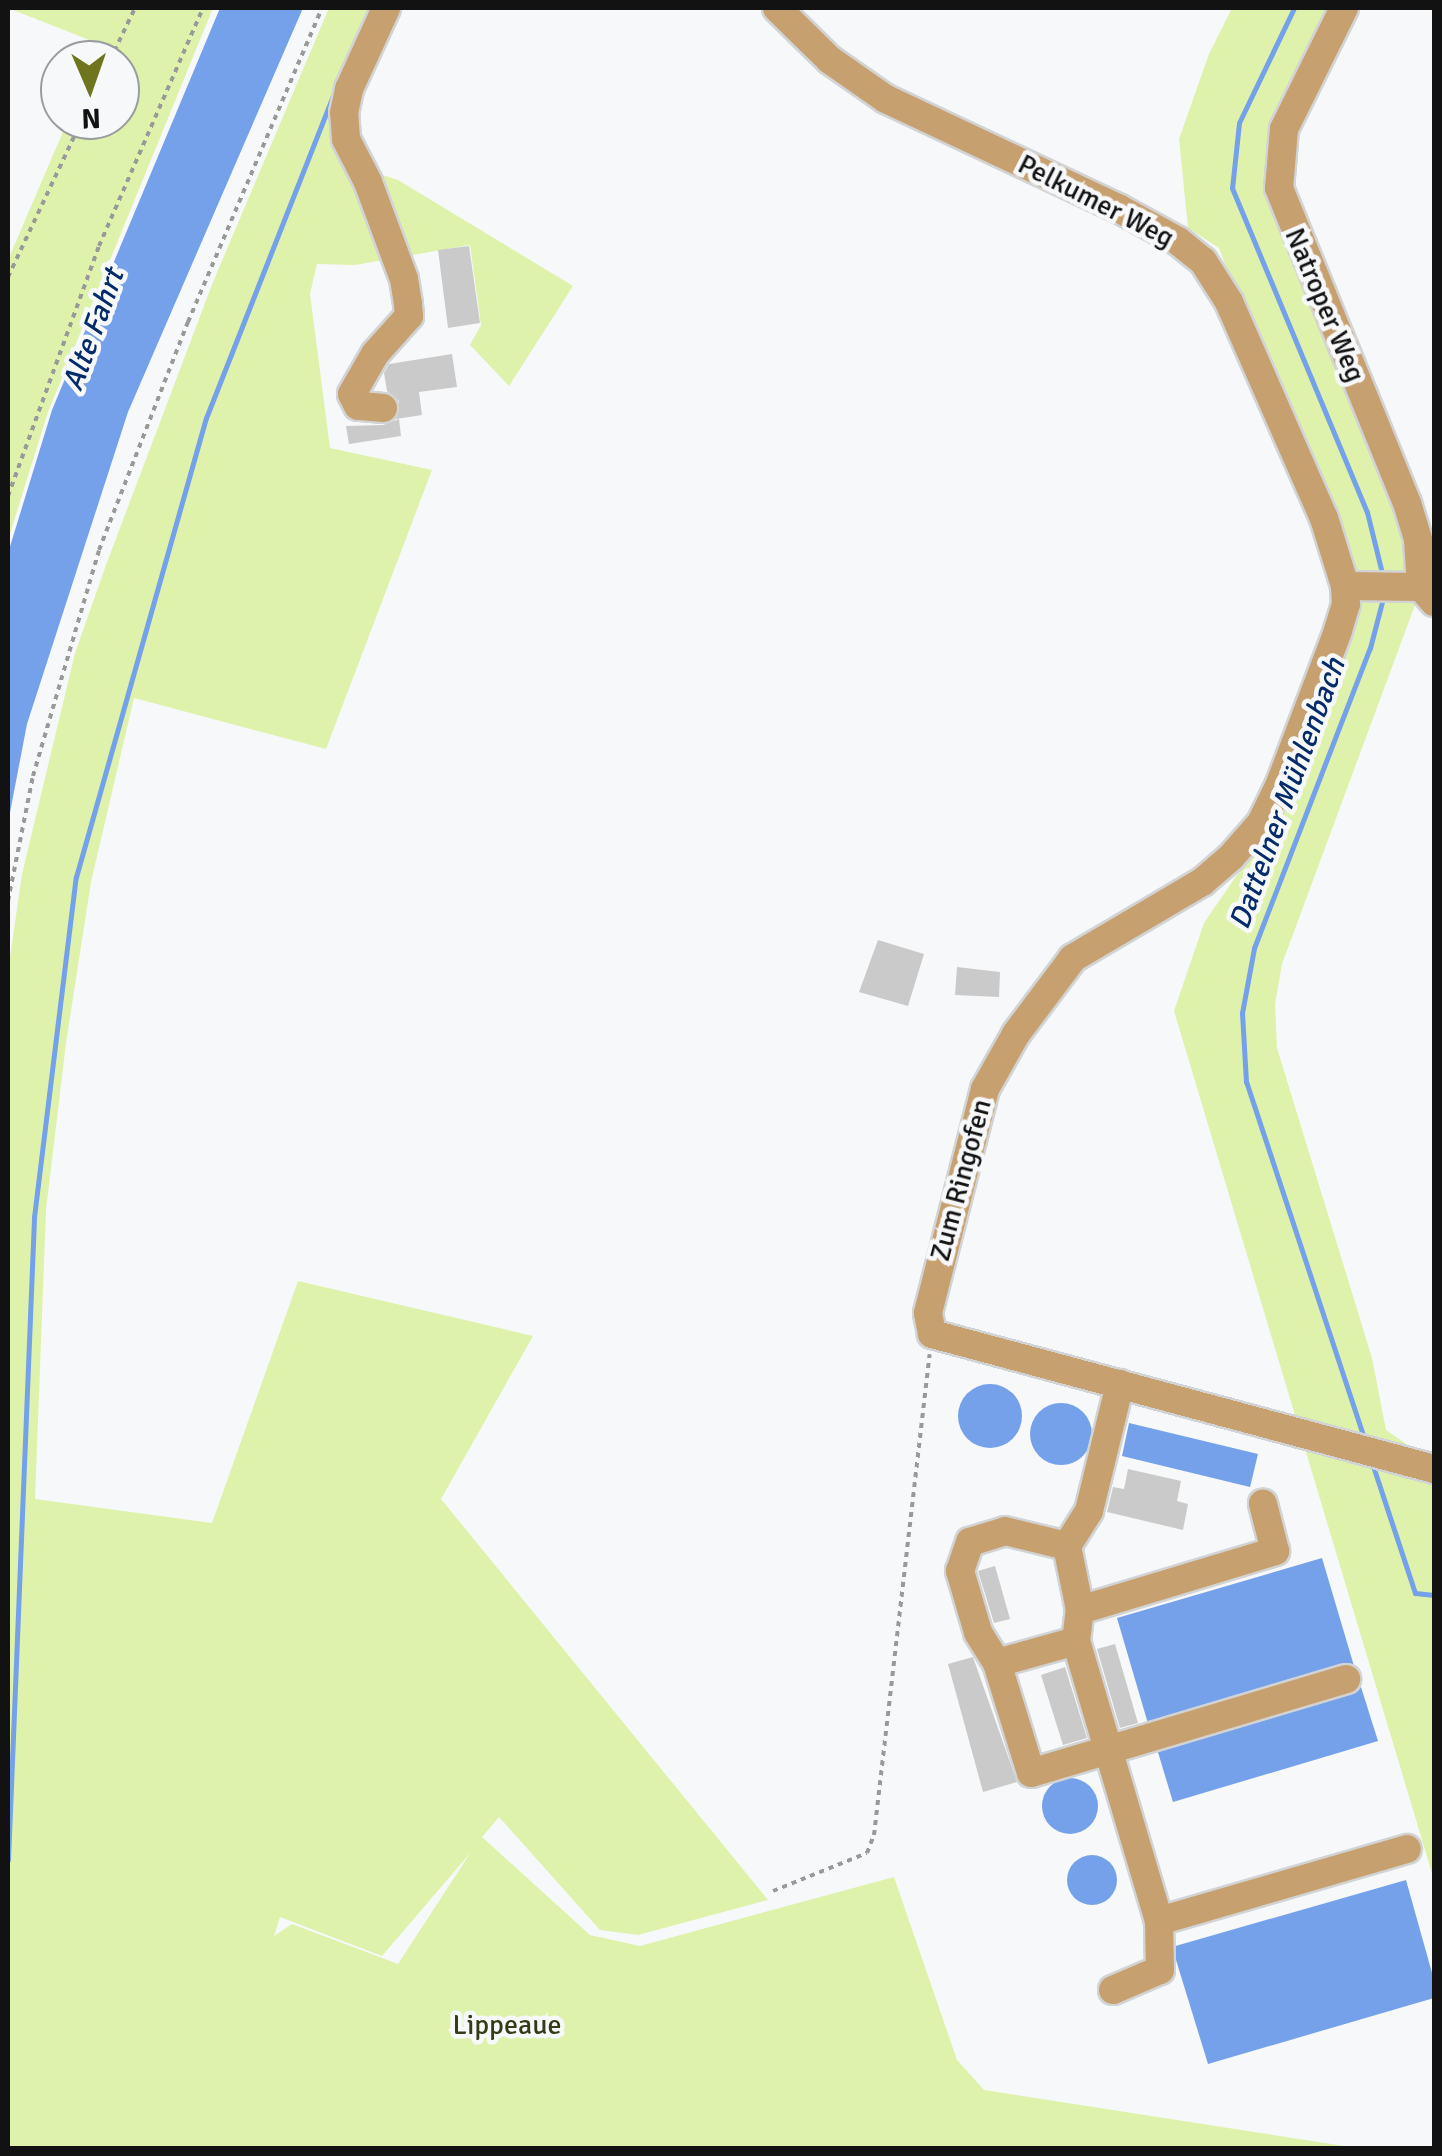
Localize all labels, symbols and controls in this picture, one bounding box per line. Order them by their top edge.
north arrow [40,40,140,140]
text: N [81,101,101,135]
street label: Pelkumer Weg [1012,147,1180,255]
street label: Natroper Weg [1278,223,1372,387]
water label: Alte Fahrt [55,264,133,396]
water label: Dattelner Mühlenbach [1222,654,1354,934]
street label: Zum Ringofen [923,1095,999,1265]
park label: Lippeaue [453,2008,561,2042]

